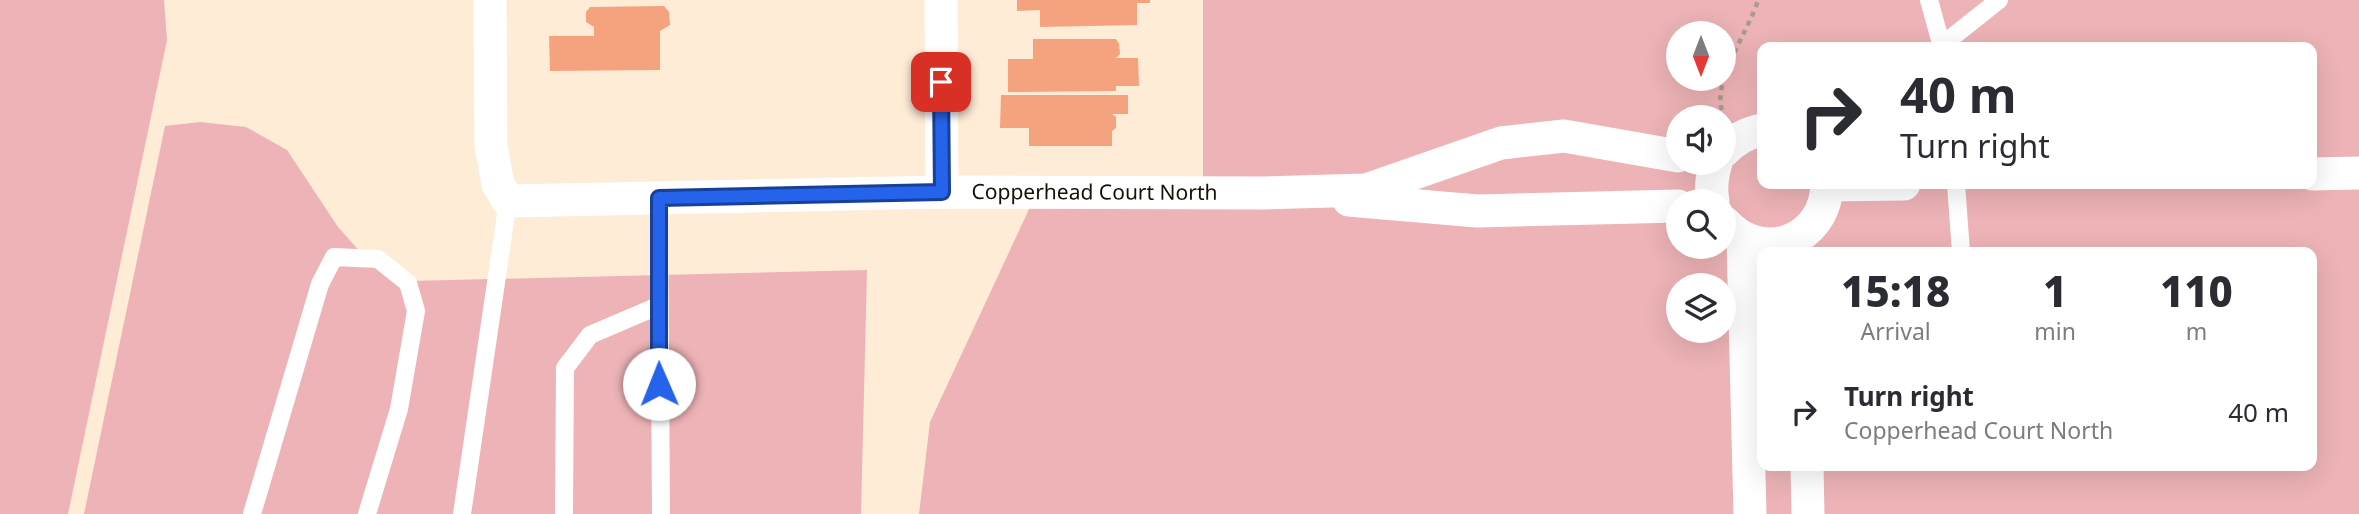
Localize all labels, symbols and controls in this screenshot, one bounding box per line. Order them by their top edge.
north arrow [1666,21,1736,91]
map controls [1666,21,1736,343]
pin [911,52,971,112]
text: 40 m [1900,61,2017,127]
icon: arrive [922,63,960,101]
icon: right [1785,70,1876,161]
button: sound [1666,105,1736,175]
text: Turn right [1900,124,2050,167]
street label: Copperhead Court North [971,177,1218,206]
button: search [1666,189,1736,259]
text: 15:18 [1841,262,1950,319]
text: 1 [2043,262,2067,319]
text: 110 [2160,262,2233,319]
button: layers [1666,273,1736,343]
text: Arrival [1861,315,1931,347]
text: min [2034,315,2076,347]
text: m [2186,315,2207,347]
position arrow [622,347,696,421]
text: Turn right [1844,378,1974,414]
icon: right [1785,393,1823,431]
text: 40 m [2228,394,2289,430]
text: Copperhead Court North [1844,414,2113,446]

